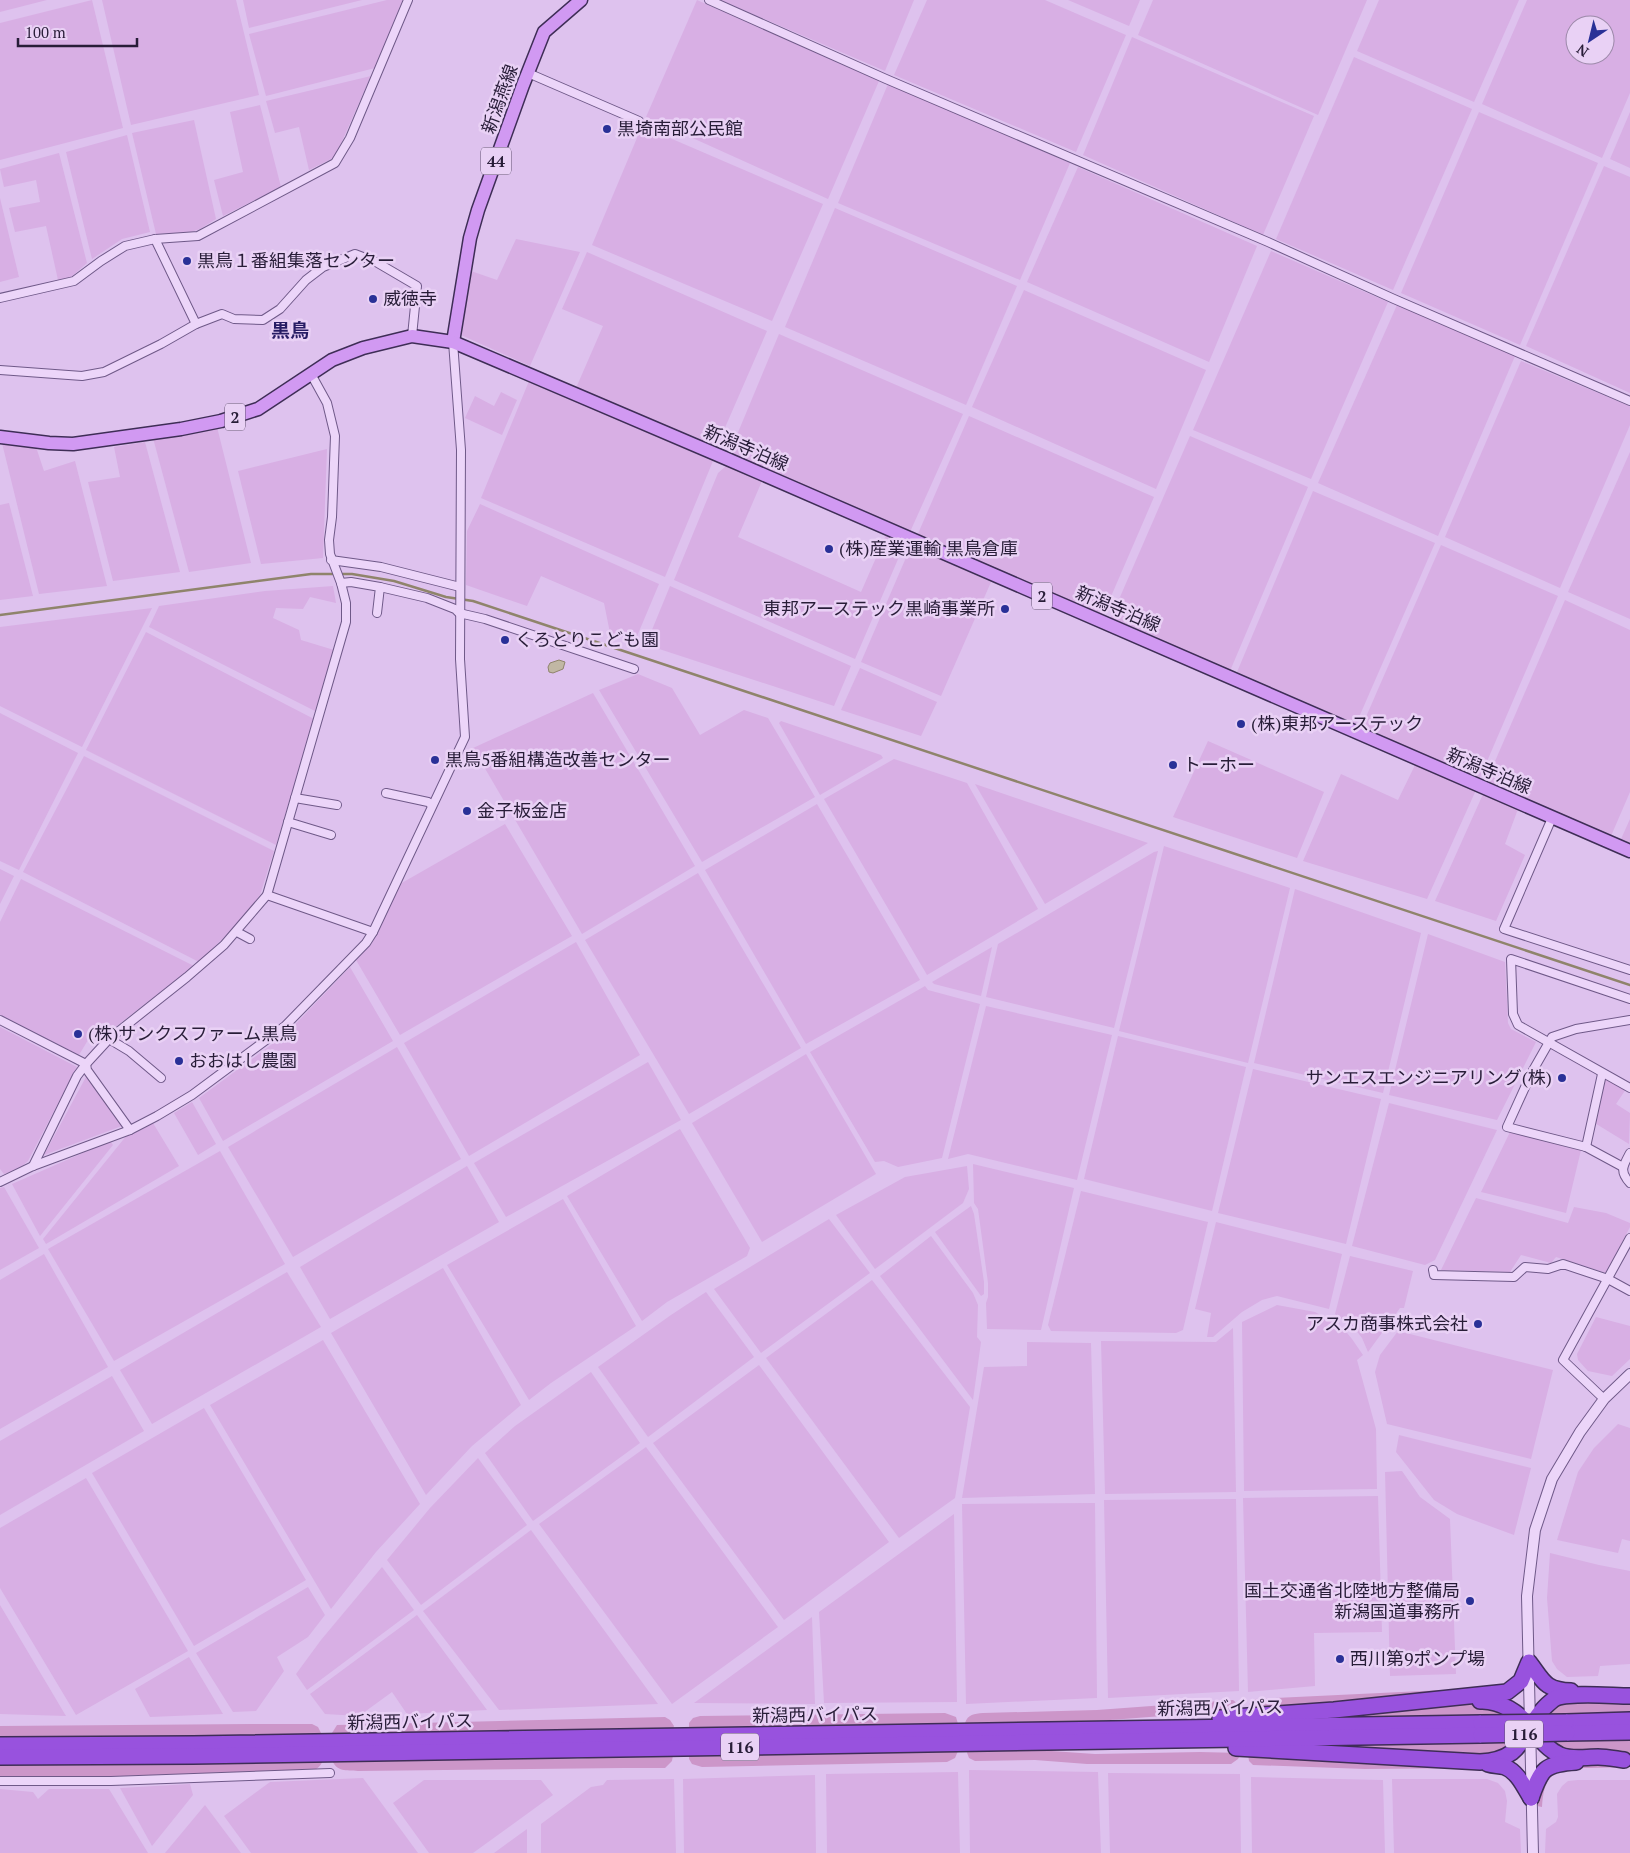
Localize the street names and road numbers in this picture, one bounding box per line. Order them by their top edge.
street label: 新潟燕線 [475,61,523,137]
road number: 44 [481,148,511,175]
road number: 2 [225,404,245,431]
street label: 新潟寺泊線 [700,418,793,476]
street label: 新潟寺泊線 [1072,579,1165,637]
road number: 2 [1032,582,1052,610]
street label: 新潟寺泊線 [1443,741,1536,799]
street label: 新潟西バイパス [1157,1694,1283,1720]
street label: 新潟西バイパス [752,1701,878,1727]
street label: 新潟西バイパス [347,1708,473,1734]
road number: 116 [1505,1720,1543,1748]
road number: 116 [721,1734,759,1760]

